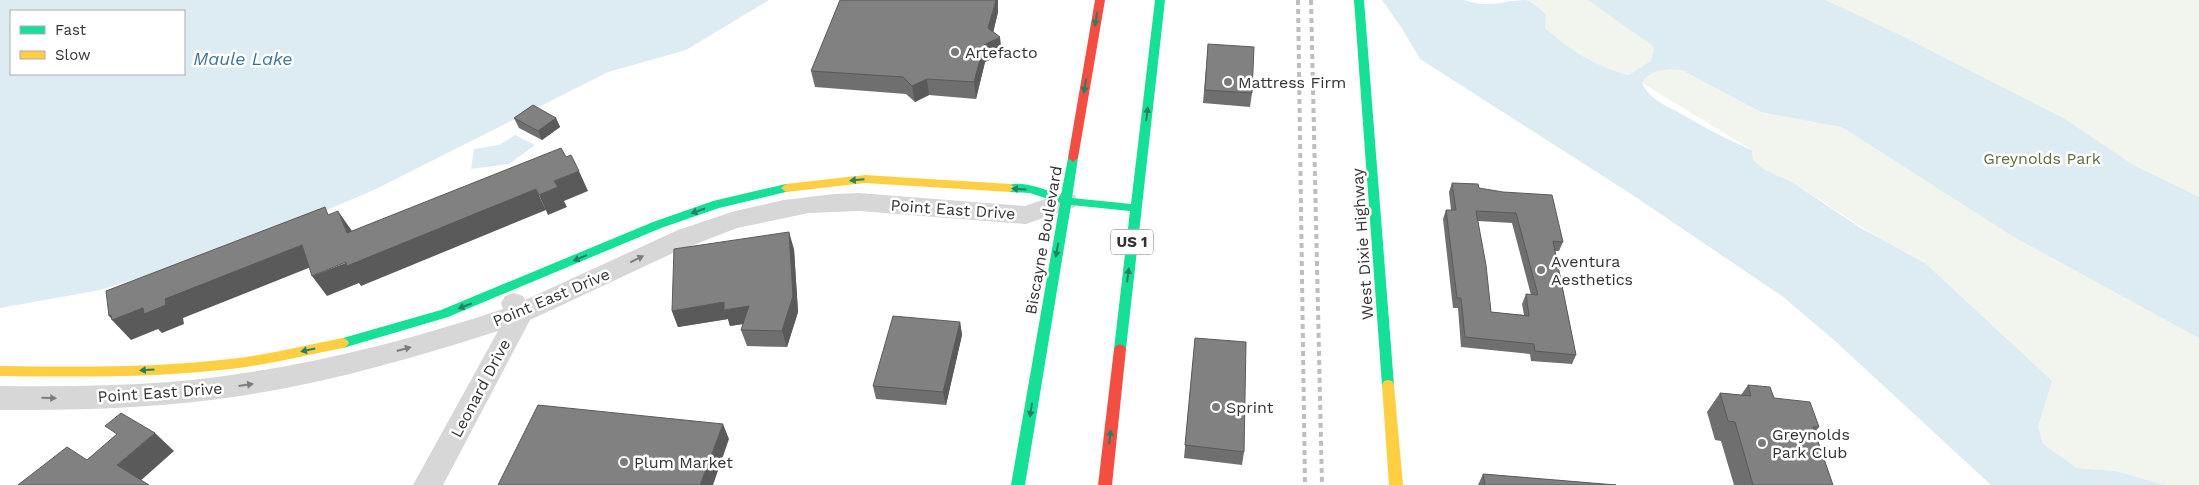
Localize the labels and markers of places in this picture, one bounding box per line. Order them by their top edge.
place label: Artefacto [965,43,1038,62]
marker: Artefacto [949,46,961,58]
place label: Mattress Firm [1238,73,1346,92]
marker: Mattress Firm [1222,76,1234,88]
place label: Aventura Aesthetics [1551,252,1633,289]
marker: Aventura Aesthetics [1535,264,1547,276]
place label: Sprint [1226,398,1274,417]
marker: Sprint [1210,401,1222,413]
place label: Greynolds Park Club [1772,425,1850,462]
marker: Greynolds Park Club [1756,437,1768,449]
place label: Plum Market [634,453,733,472]
marker: Plum Market [618,456,630,468]

